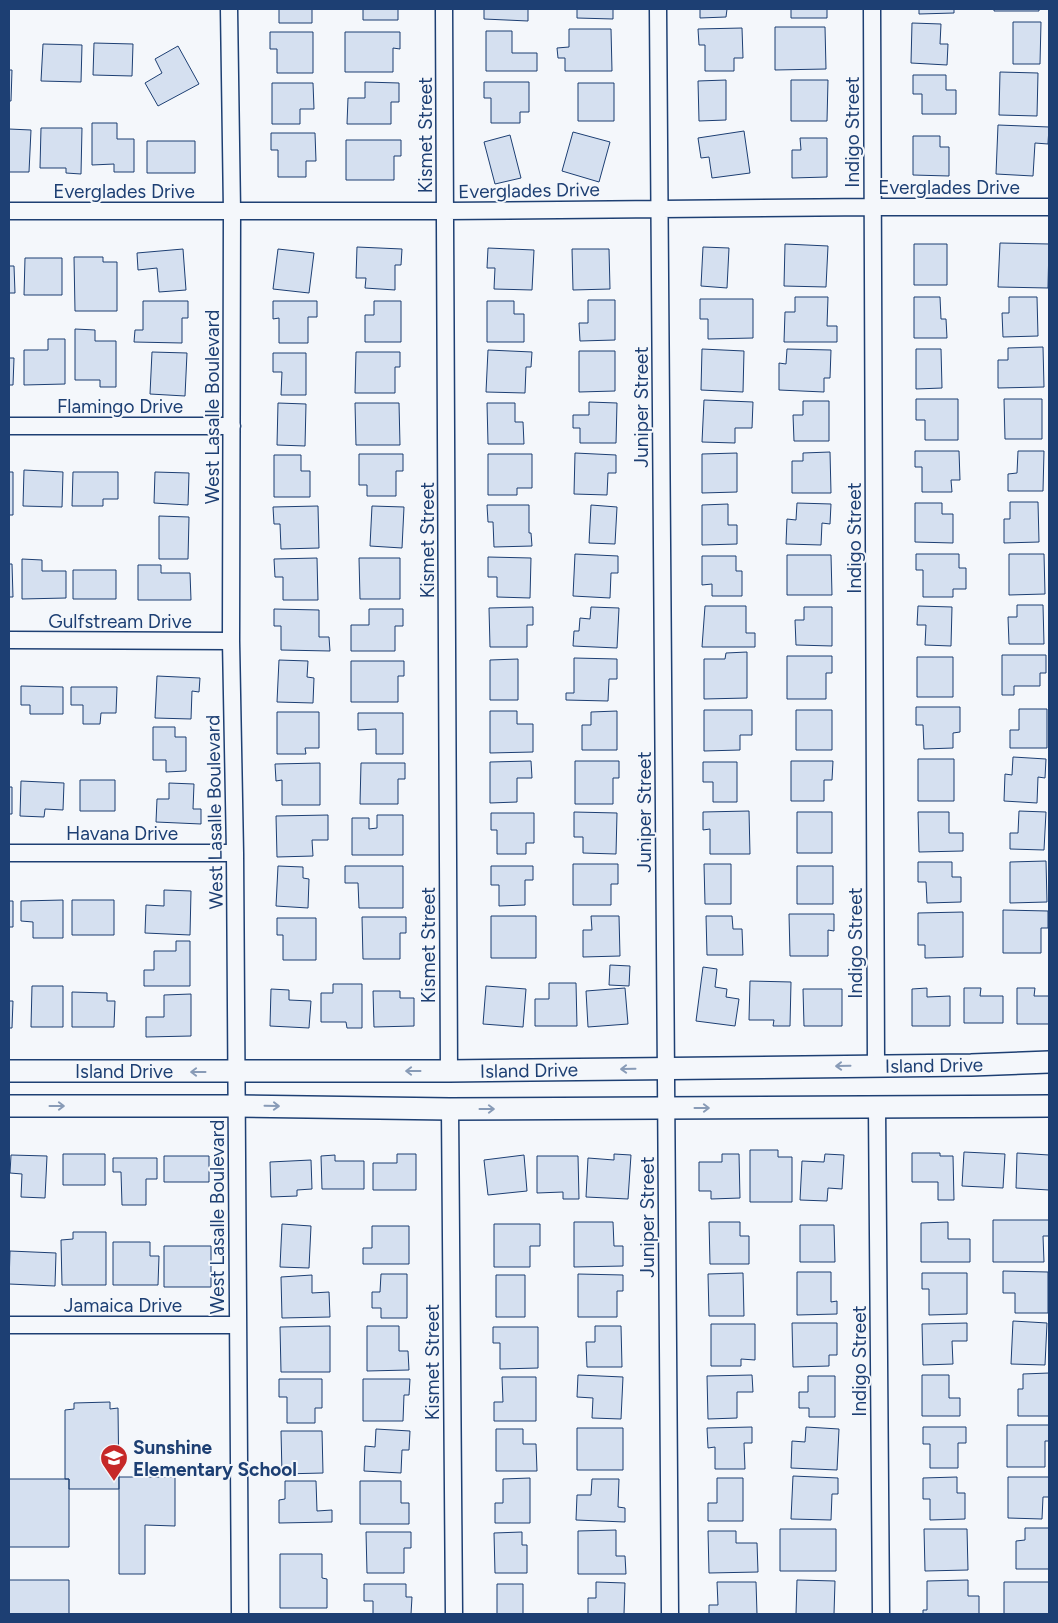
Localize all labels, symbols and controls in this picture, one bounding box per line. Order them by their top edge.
street label: Indigo Street [841,76,864,188]
street label: Kismet Street [414,77,437,193]
street label: Everglades Drive [878,176,1020,199]
street label: Everglades Drive [458,178,600,203]
street label: Everglades Drive [53,180,195,203]
street label: West Lasalle Boulevard [201,310,224,504]
street label: Juniper Street [630,346,653,468]
street label: Flamingo Drive [57,395,183,418]
street label: Kismet Street [416,482,439,598]
street label: Indigo Street [843,482,866,594]
street label: Gulfstream Drive [48,610,192,633]
street label: West Lasalle Boulevard [201,715,228,909]
street label: Juniper Street [633,751,656,873]
street label: Havana Drive [66,822,178,845]
street label: Kismet Street [417,887,440,1003]
street label: Indigo Street [844,887,867,999]
street label: Island Drive [885,1053,983,1078]
street label: Island Drive [480,1058,578,1083]
street label: Island Drive [75,1060,173,1083]
one-way arrow [835,1062,851,1071]
one-way arrow [620,1064,636,1074]
one-way arrow [405,1066,422,1076]
one-way arrow [190,1067,206,1077]
one-way arrow [49,1101,65,1111]
one-way arrow [264,1101,280,1111]
one-way arrow [694,1103,710,1113]
one-way arrow [479,1104,495,1114]
street label: West Lasalle Boulevard [206,1120,229,1314]
street label: Juniper Street [636,1156,659,1278]
street label: Jamaica Drive [64,1294,182,1317]
street label: Kismet Street [421,1304,444,1420]
street label: Indigo Street [848,1305,871,1417]
place label: Sunshine Elementary School [133,1436,297,1481]
school or university icon: Sunshine Elementary School [99,1443,129,1482]

